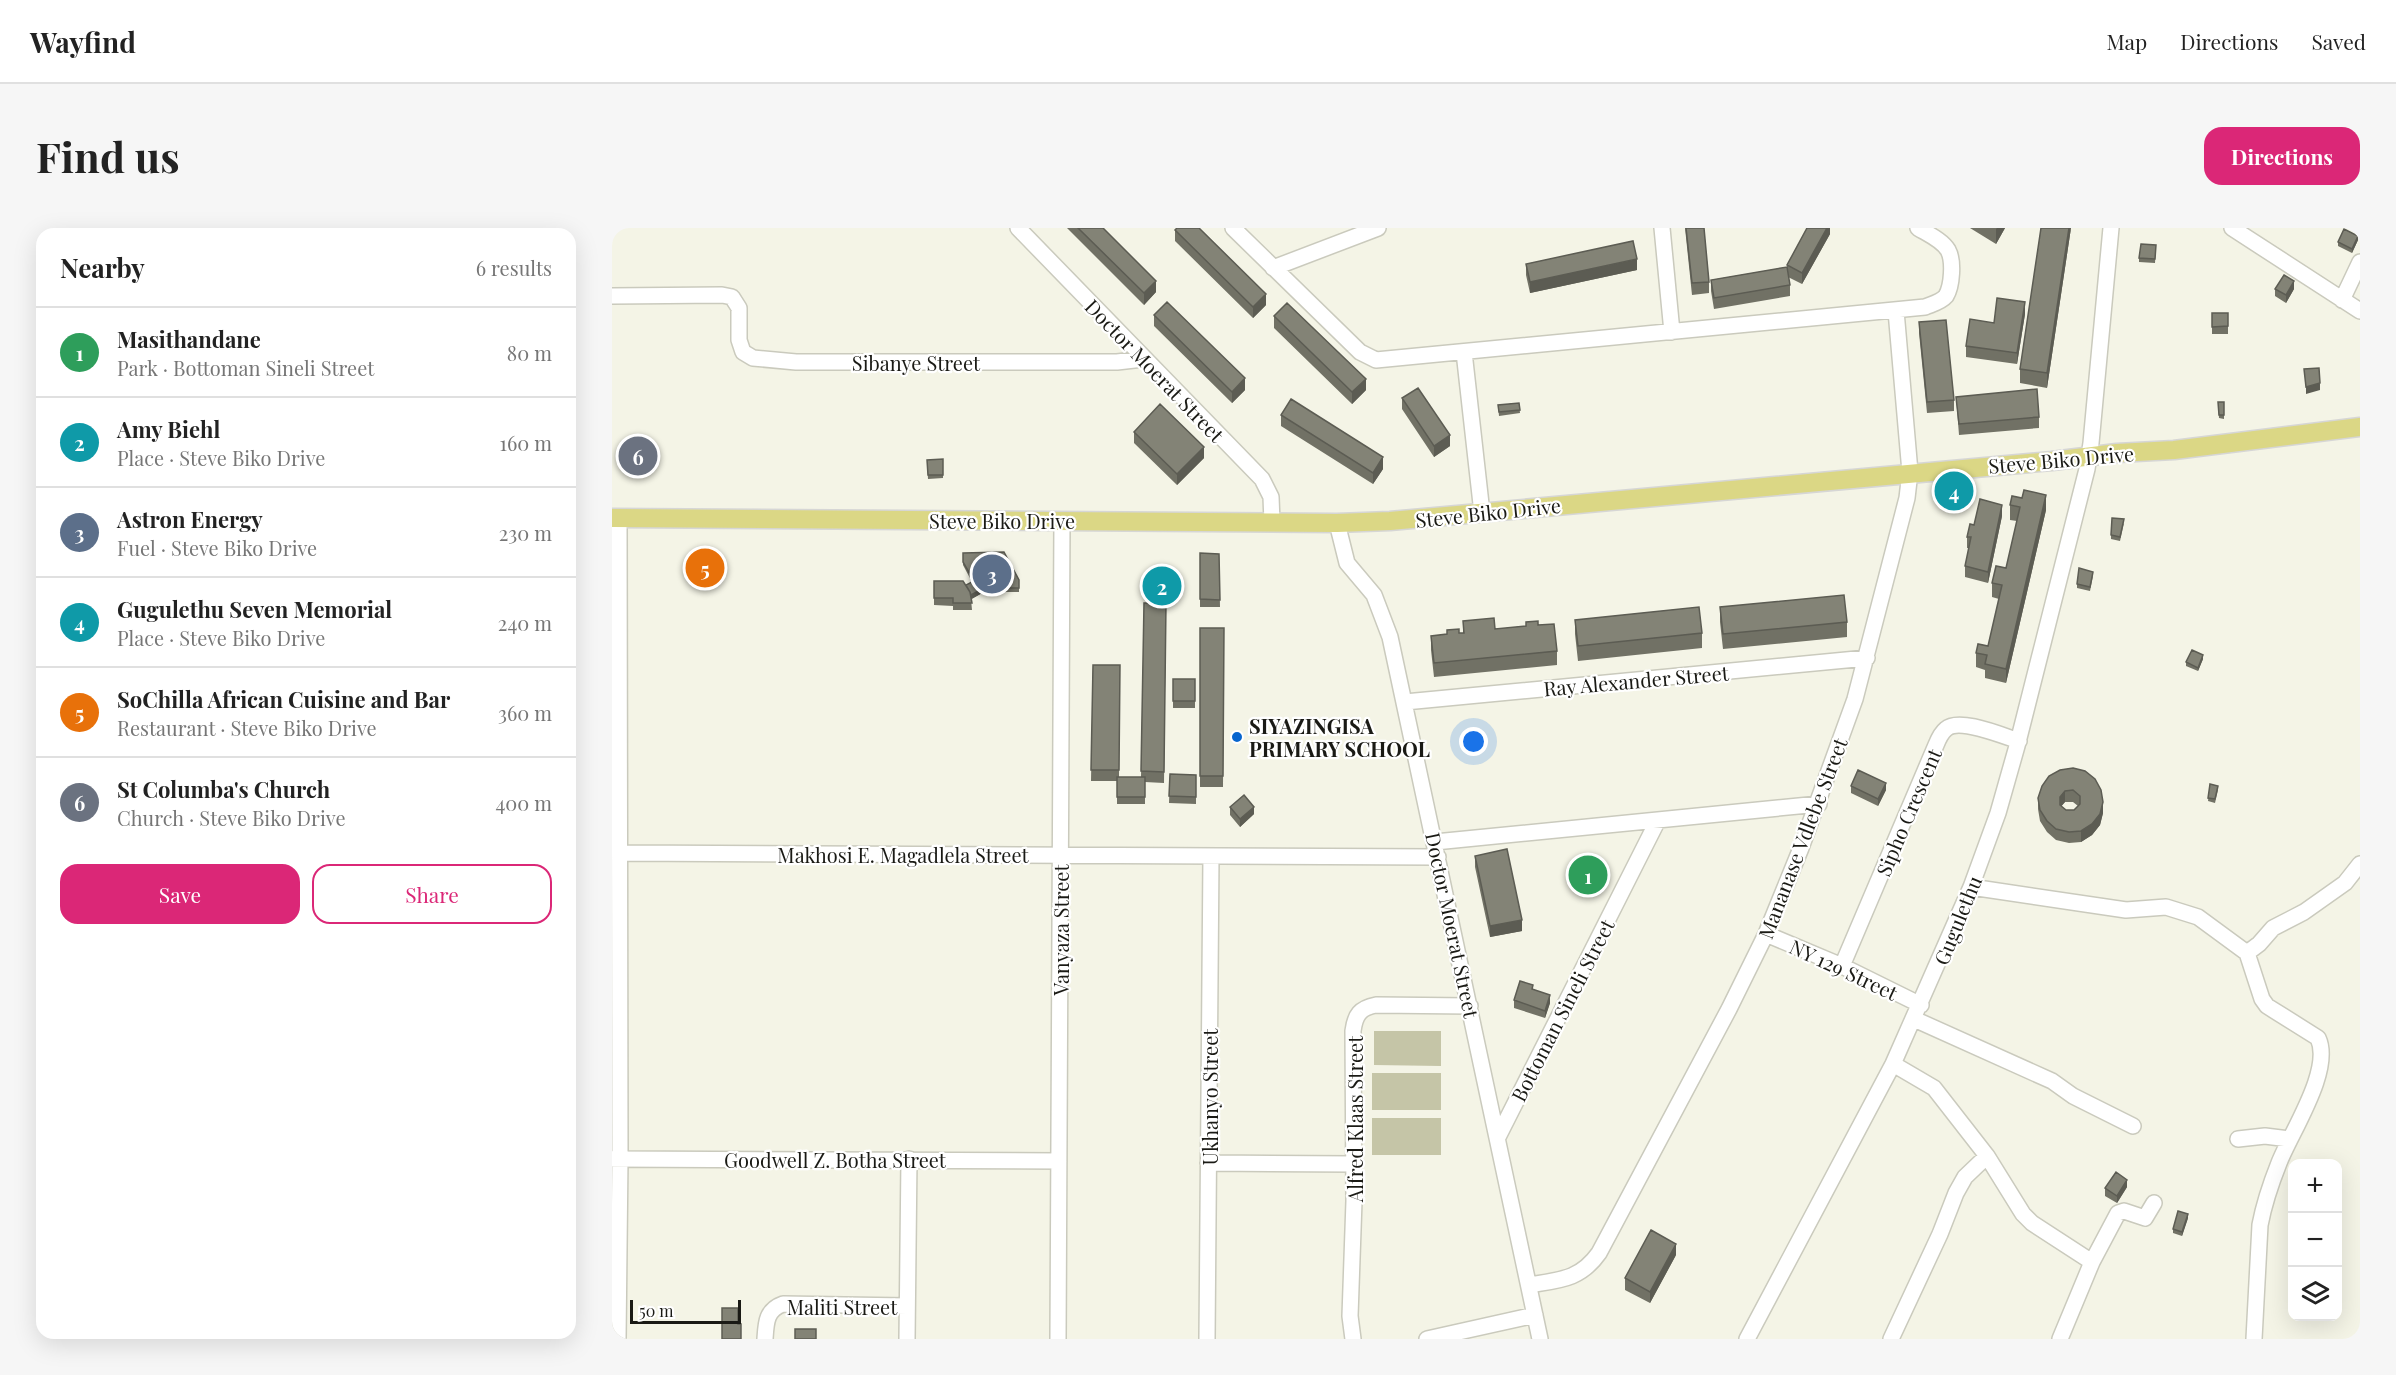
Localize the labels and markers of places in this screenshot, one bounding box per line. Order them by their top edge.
pin: 6 [618,434,658,478]
pin: 4 [1934,468,1974,514]
pin: 5 [686,546,724,590]
pin: 3 [972,552,1012,596]
pin: 2 [1142,564,1182,608]
place label: SIYAZINGISA PRIMARY SCHOOL [1249,712,1430,762]
marker: SIYAZINGISA PRIMARY SCHOOL [1230,730,1244,744]
pin: 1 [1568,852,1608,898]

